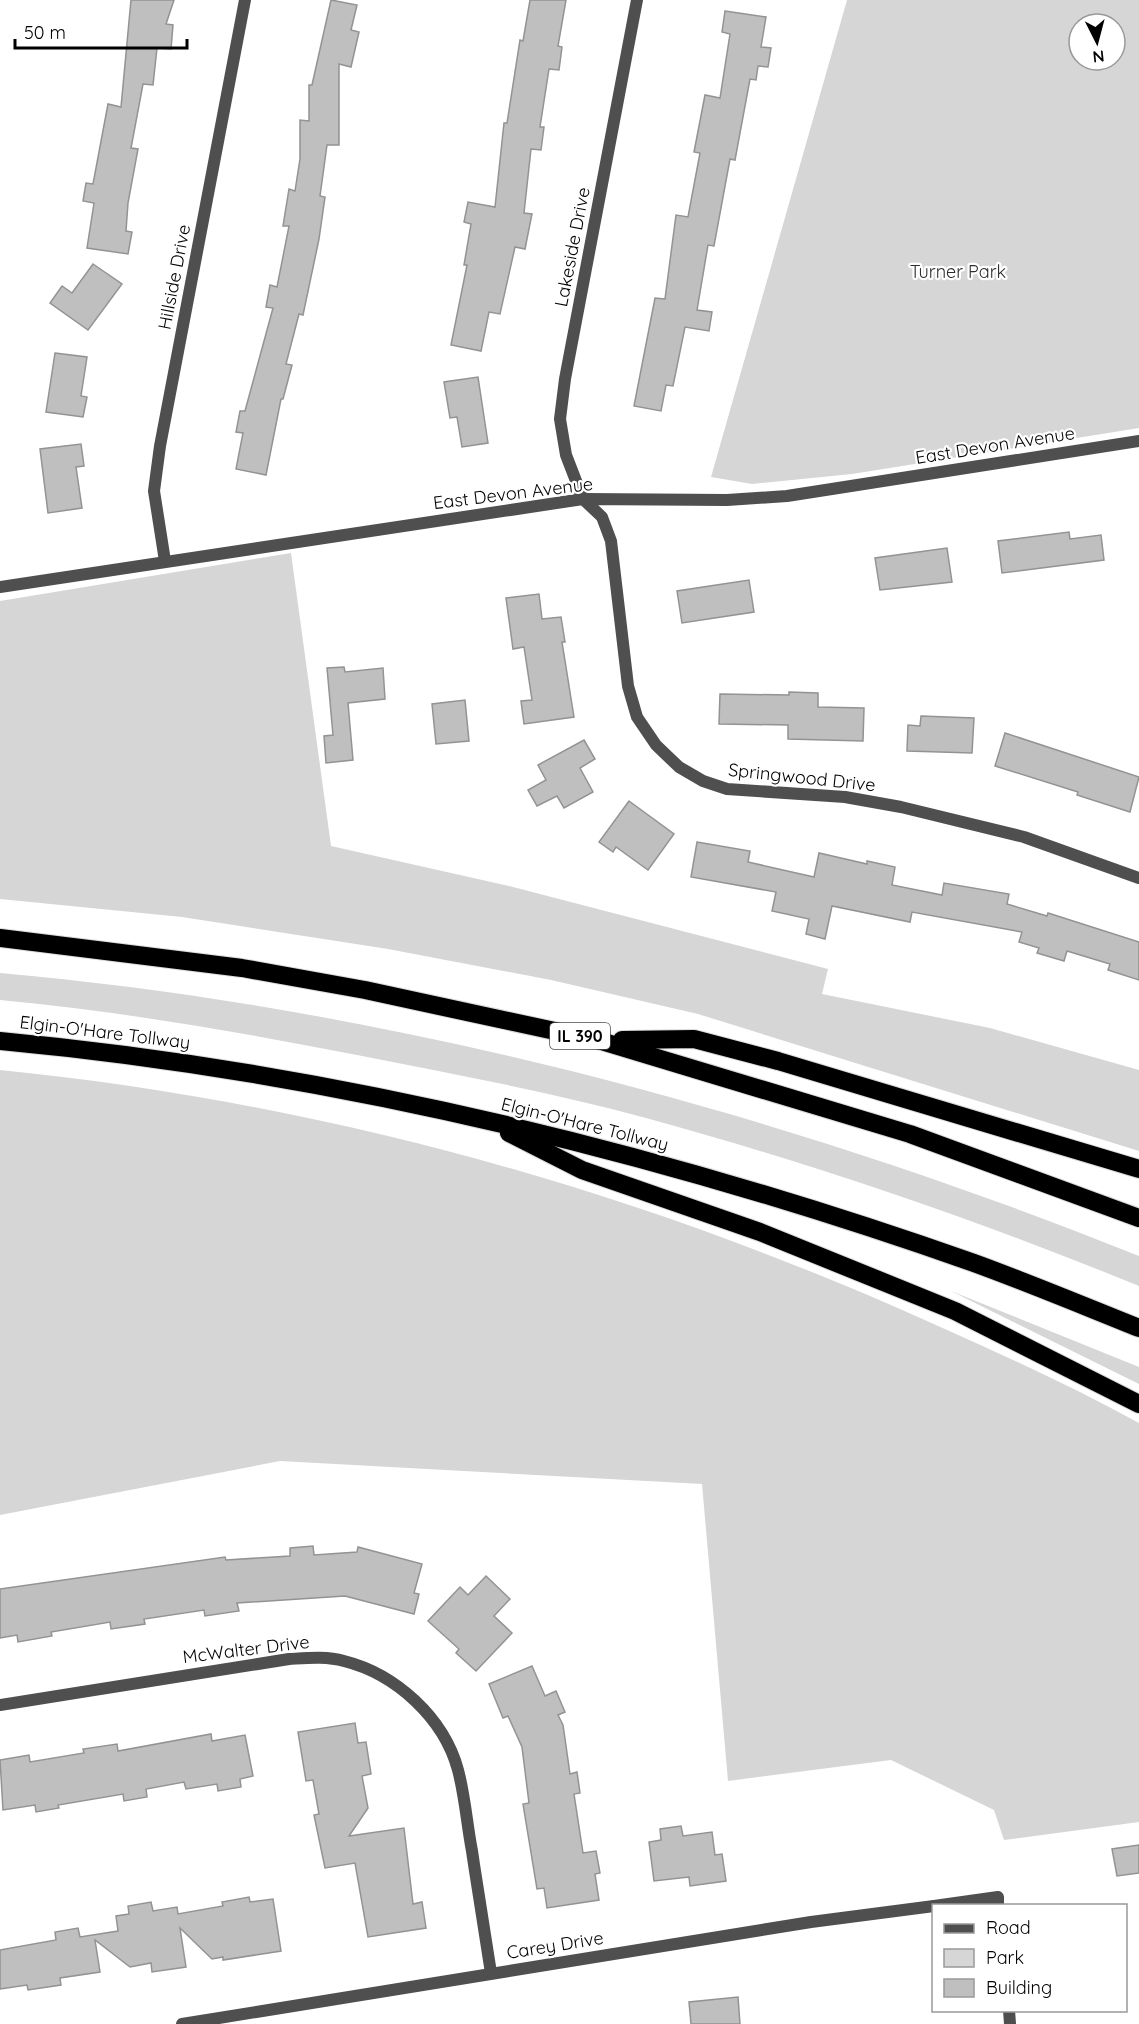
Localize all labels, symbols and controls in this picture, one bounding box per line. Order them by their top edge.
scale bar [15,12,188,50]
north arrow [1067,12,1127,72]
text: 50 m [24,21,66,44]
text: N [1092,46,1105,67]
street label: Lakeside Drive [549,185,595,309]
street label: Hillside Drive [153,222,195,332]
park label: Turner Park [910,260,1006,283]
street label: East Devon Avenue [914,421,1076,469]
street label: East Devon Avenue [432,472,594,514]
street label: Springwood Drive [727,758,877,796]
street label: Elgin-O'Hare Tollway [18,1010,192,1054]
road number: IL 390 [550,1023,610,1049]
street label: Elgin-O'Hare Tollway [499,1092,671,1156]
street label: McWalter Drive [181,1630,311,1668]
legend [932,1904,1127,2012]
text: Road [986,1916,1031,1939]
street label: Carey Drive [505,1926,605,1964]
text: Park [986,1946,1024,1969]
text: Building [986,1976,1052,1999]

